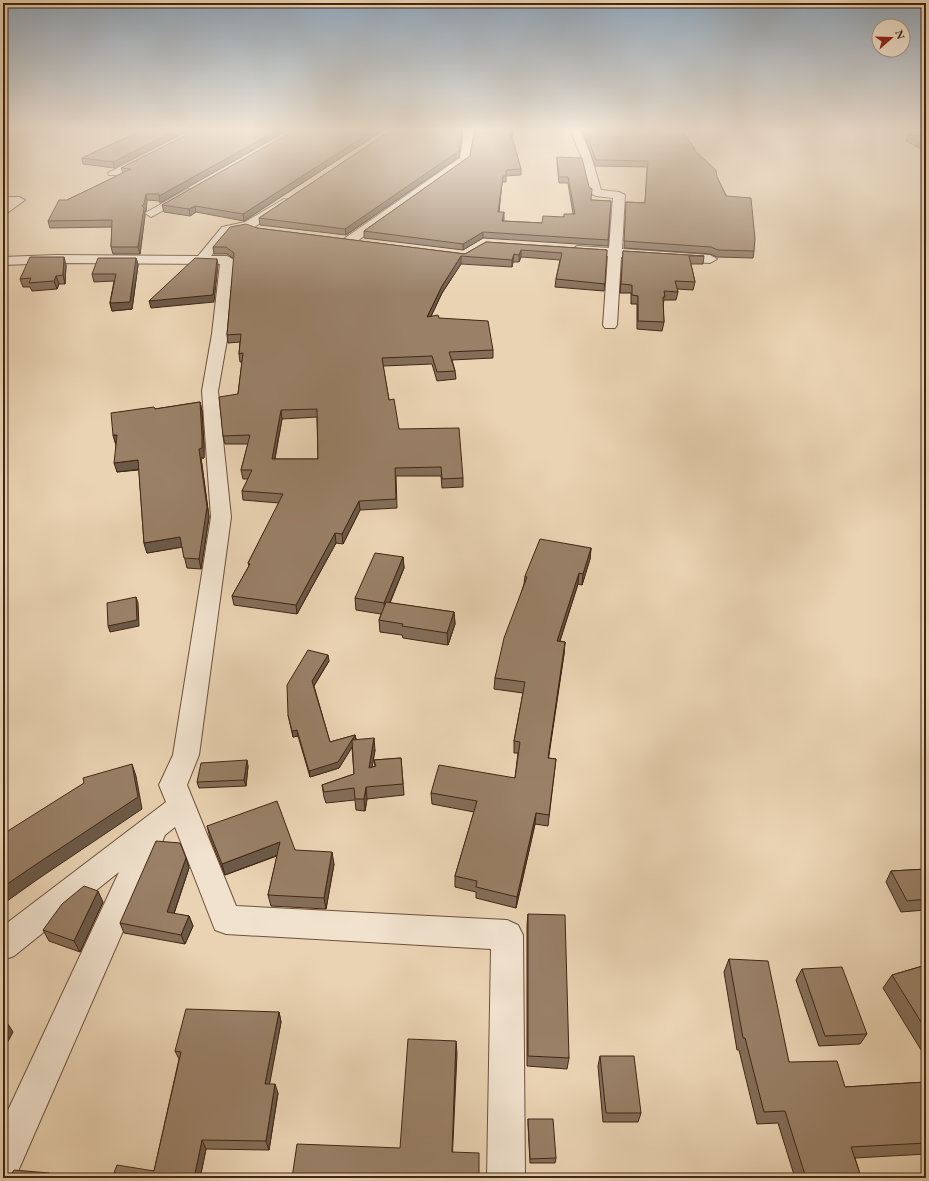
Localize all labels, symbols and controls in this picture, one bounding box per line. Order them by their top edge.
north arrow [871,18,911,58]
text: N [892,28,909,41]

